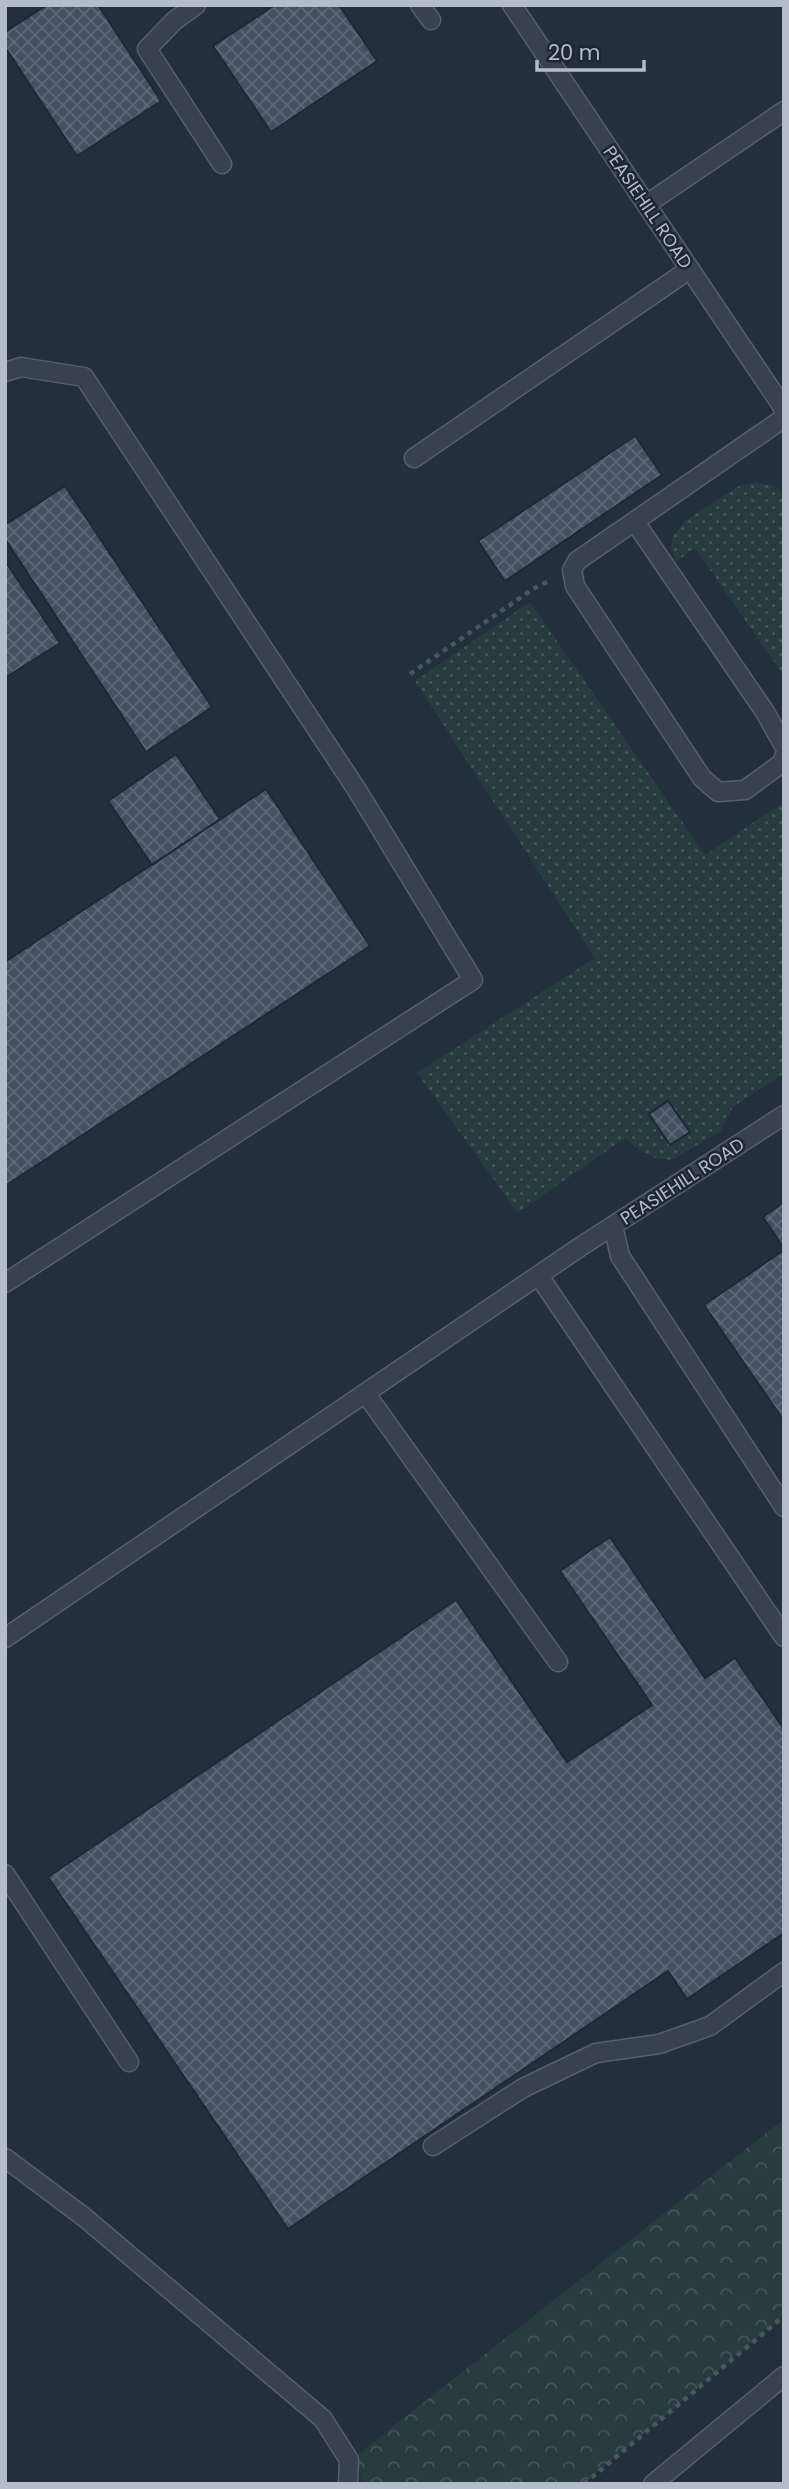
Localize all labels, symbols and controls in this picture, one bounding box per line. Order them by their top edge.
scale bar [537,28,644,72]
text: 20 m [548,38,601,67]
street label: PEASIEHILL ROAD [598,141,698,273]
street label: PEASIEHILL ROAD [615,1132,749,1230]

